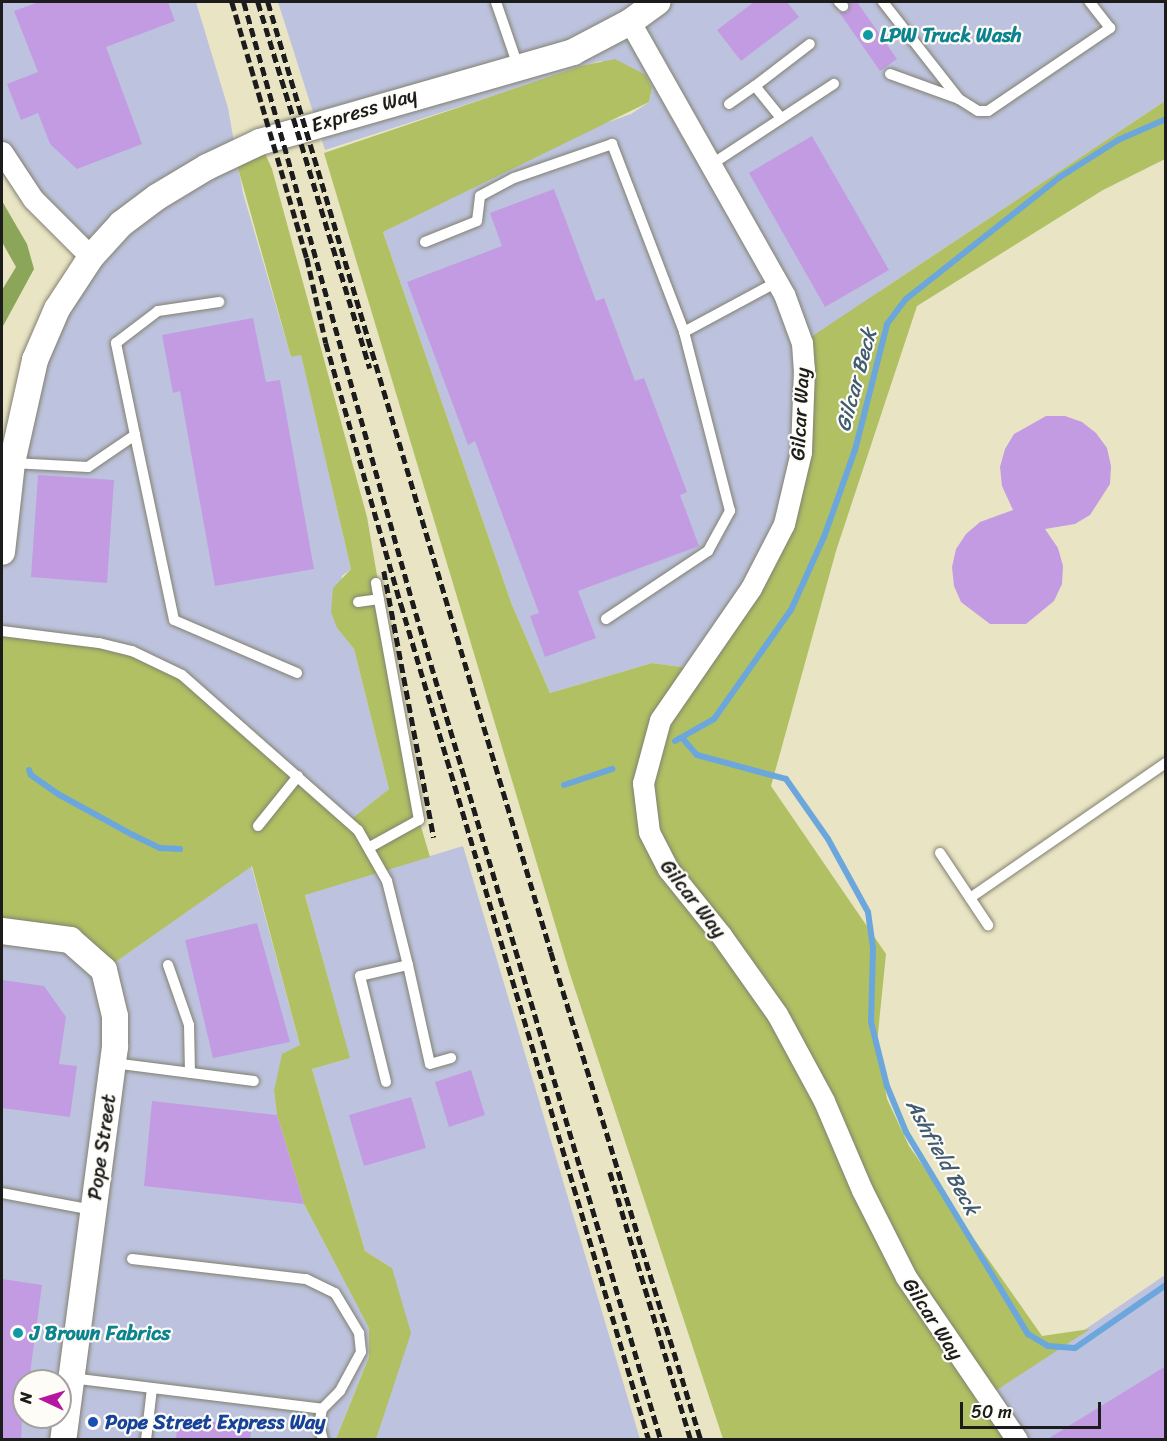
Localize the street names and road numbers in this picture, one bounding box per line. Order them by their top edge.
street label: Express Way [308,82,420,138]
street label: Gilcar Way [786,367,814,461]
street label: Gilcar Way [655,855,731,943]
street label: Pope Street [83,1093,121,1201]
street label: Gilcar Way [898,1273,968,1365]

